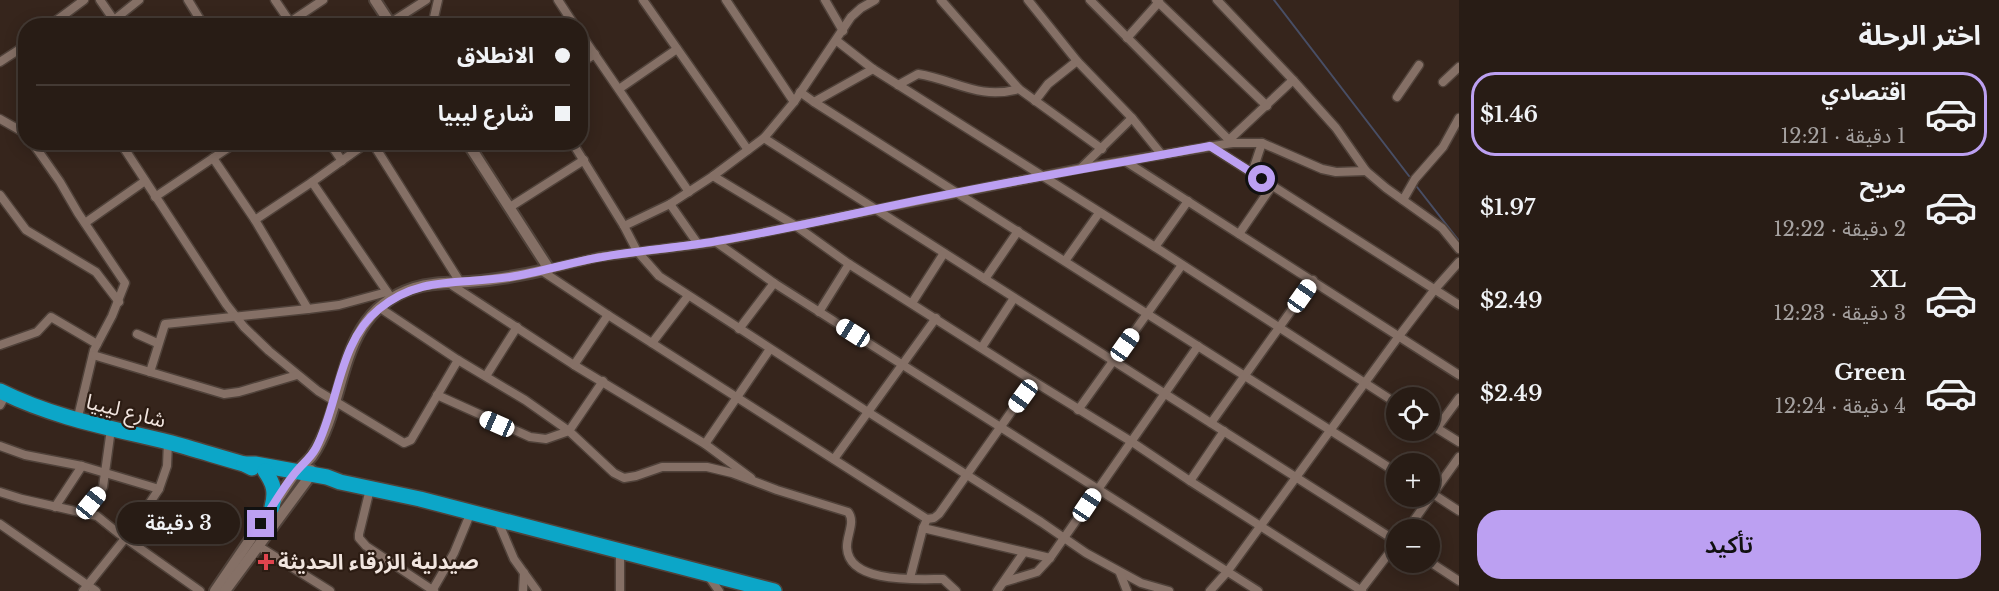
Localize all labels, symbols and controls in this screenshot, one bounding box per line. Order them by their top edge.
text: اختر الرحلة [1859,19,1981,52]
text: الانطلاق [457,42,534,69]
text: اقتصادي [1821,79,1906,106]
icon: car [1924,87,1978,141]
text: شارع ليبيا [438,100,534,127]
text: $1.46 [1480,101,1538,128]
text: 1 دقيقة · 12:21 [1780,124,1906,148]
route start [1248,165,1275,192]
text: مريح [1860,172,1906,199]
icon: car [1924,180,1978,234]
text: $1.97 [1480,194,1535,221]
text: 2 دقيقة · 12:22 [1774,217,1906,241]
text: XL [1871,266,1906,293]
icon: car [1924,273,1978,327]
car [1284,276,1320,316]
text: $2.49 [1480,287,1543,314]
text: 3 دقيقة · 12:23 [1774,301,1906,325]
car [833,316,873,350]
car [1107,325,1143,365]
text: Green [1834,359,1906,386]
icon: car [1924,366,1978,420]
car [1005,376,1041,416]
text: $2.49 [1480,380,1543,407]
map controls [1386,387,1440,573]
button: locate [1386,387,1440,441]
street label: شارع ليبيا [83,389,169,435]
text: 4 دقيقة · 12:24 [1775,394,1906,418]
car [477,408,517,440]
button: + [1386,453,1440,507]
car [73,483,109,523]
car [1069,485,1105,525]
callout: 3 دقيقة [117,503,240,545]
route end [247,510,274,537]
button: تأكيد [1477,510,1981,579]
text: 3 دقيقة [145,511,212,535]
button: − [1386,519,1440,573]
place label: صيدلية الزرقاء الحديثة [278,549,479,575]
marker: صيدلية الزرقاء الحديثة [259,555,273,569]

